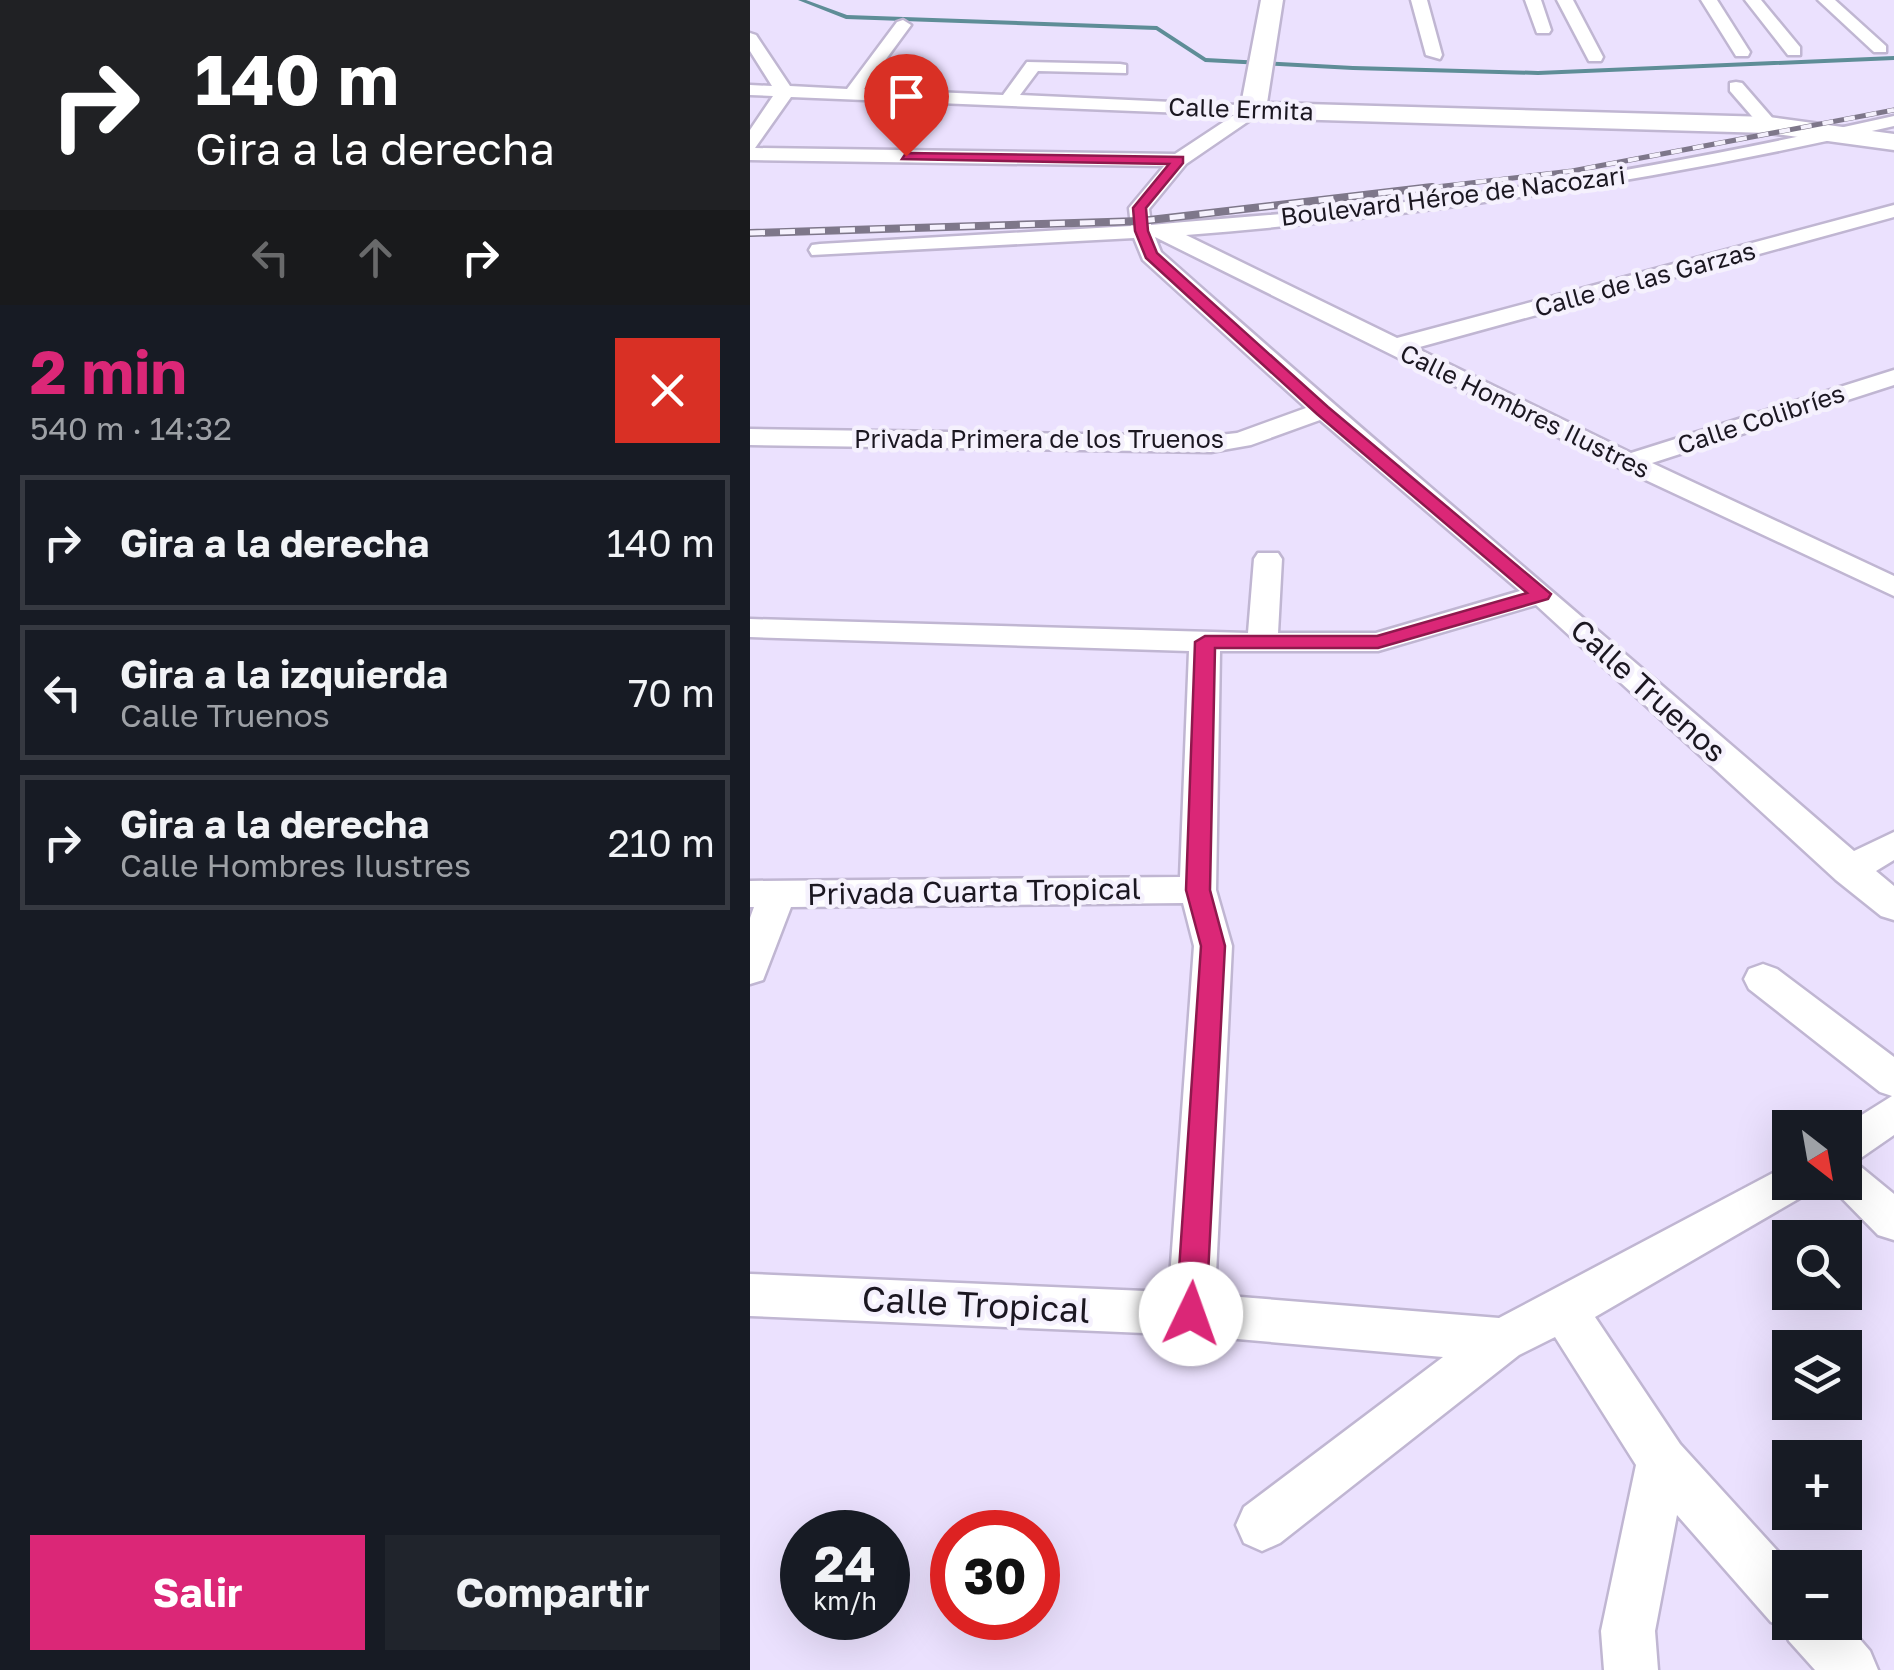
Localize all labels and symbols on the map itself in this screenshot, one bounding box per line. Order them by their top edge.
pin [864,54,949,157]
street label: Calle Ermita [1168,90,1314,127]
street label: Boulevard Héroe de Nacozari [1279,159,1627,232]
street label: Calle de las Garzas [1531,234,1759,323]
street label: Calle Hombres Ilustres [1395,337,1655,485]
street label: Calle Colibríes [1673,377,1848,460]
street label: Privada Primera de los Truenos [854,423,1224,454]
street label: Calle Truenos [1564,611,1734,769]
street label: Privada Cuarta Tropical [807,870,1141,912]
north arrow [1772,1110,1862,1200]
position arrow [1139,1262,1243,1366]
street label: Calle Tropical [861,1277,1091,1331]
speed limit sign: 30 [930,1510,1060,1640]

